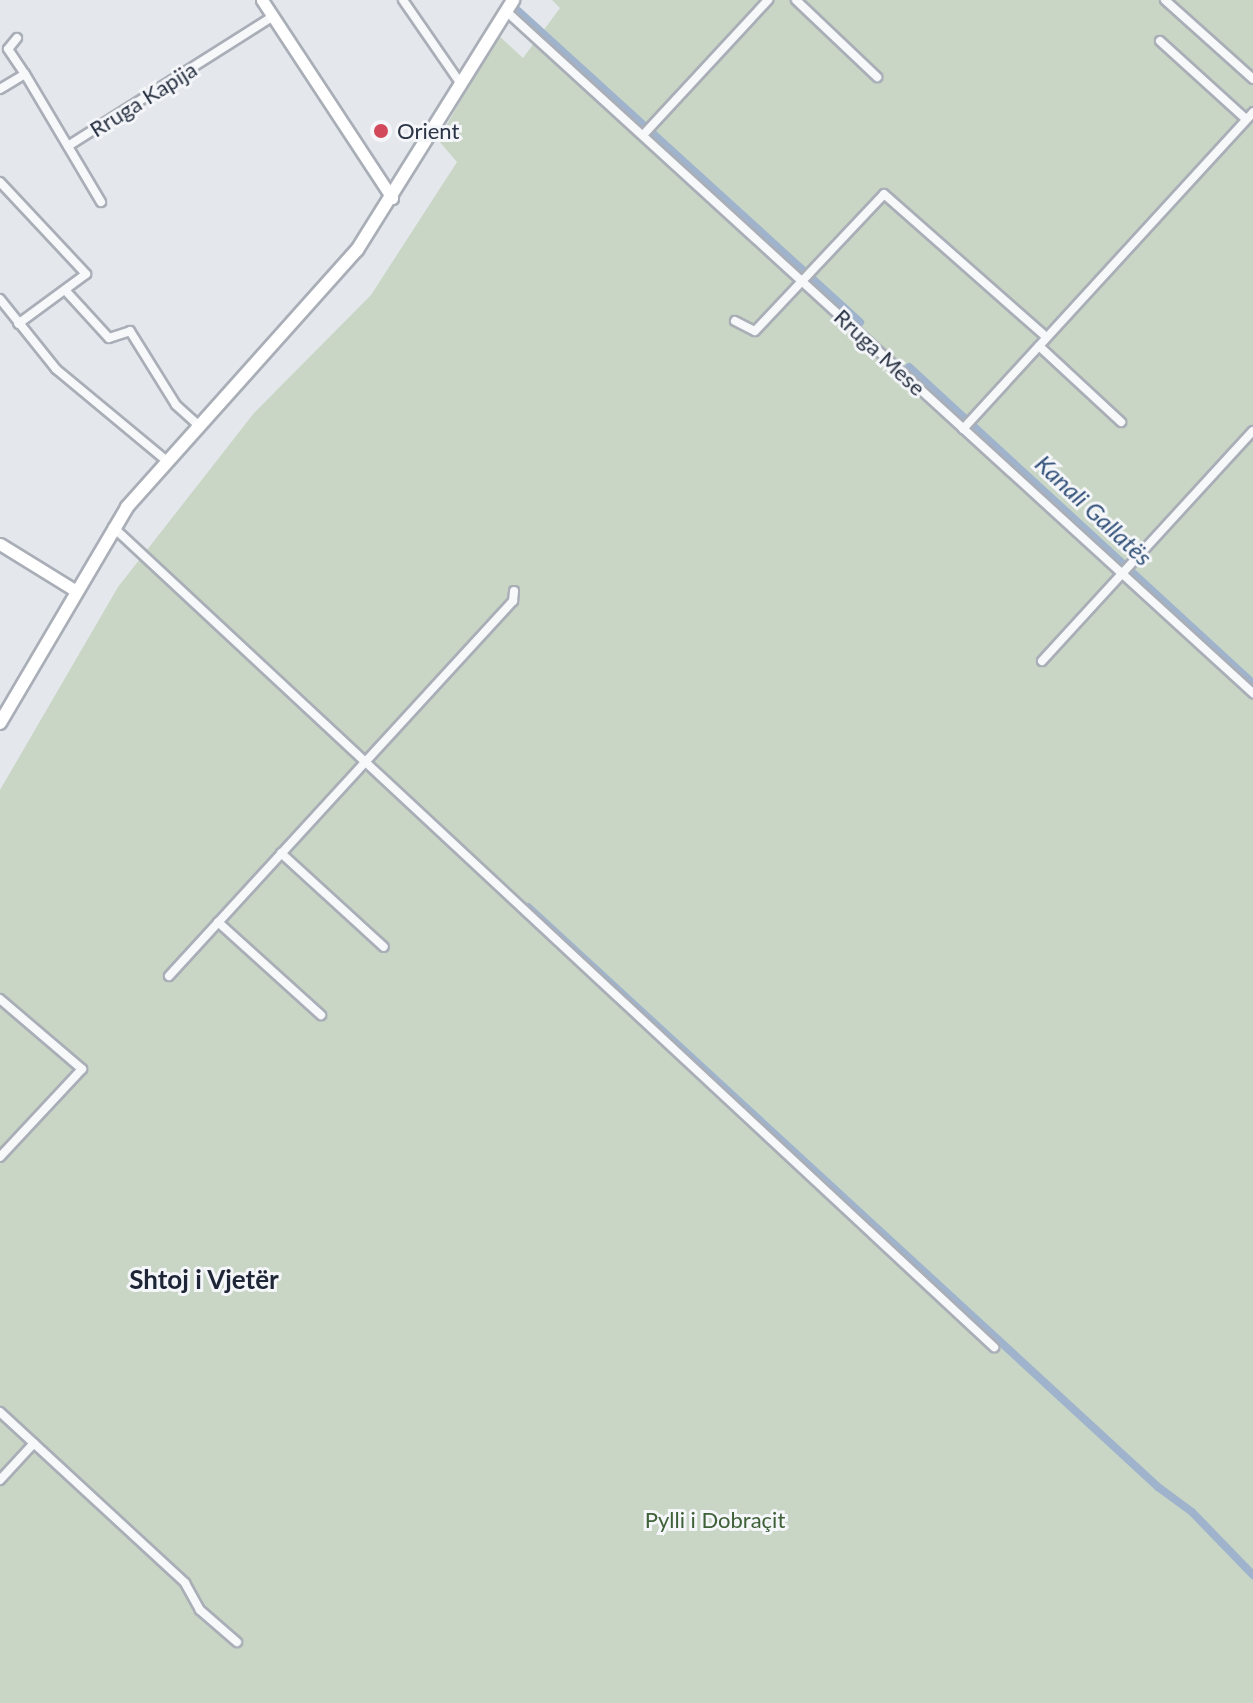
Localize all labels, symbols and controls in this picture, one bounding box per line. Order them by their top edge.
street label: Rruga Kapija [85,56,201,142]
place label: Orient [397,118,459,144]
marker: Orient [372,122,390,140]
street label: Rruga Mese [829,303,931,401]
water label: Kanali Gallatës [1030,449,1158,571]
district label: Shtoj i Vjetër [129,1264,279,1296]
park label: Pylli i Dobraçit [645,1507,785,1533]

